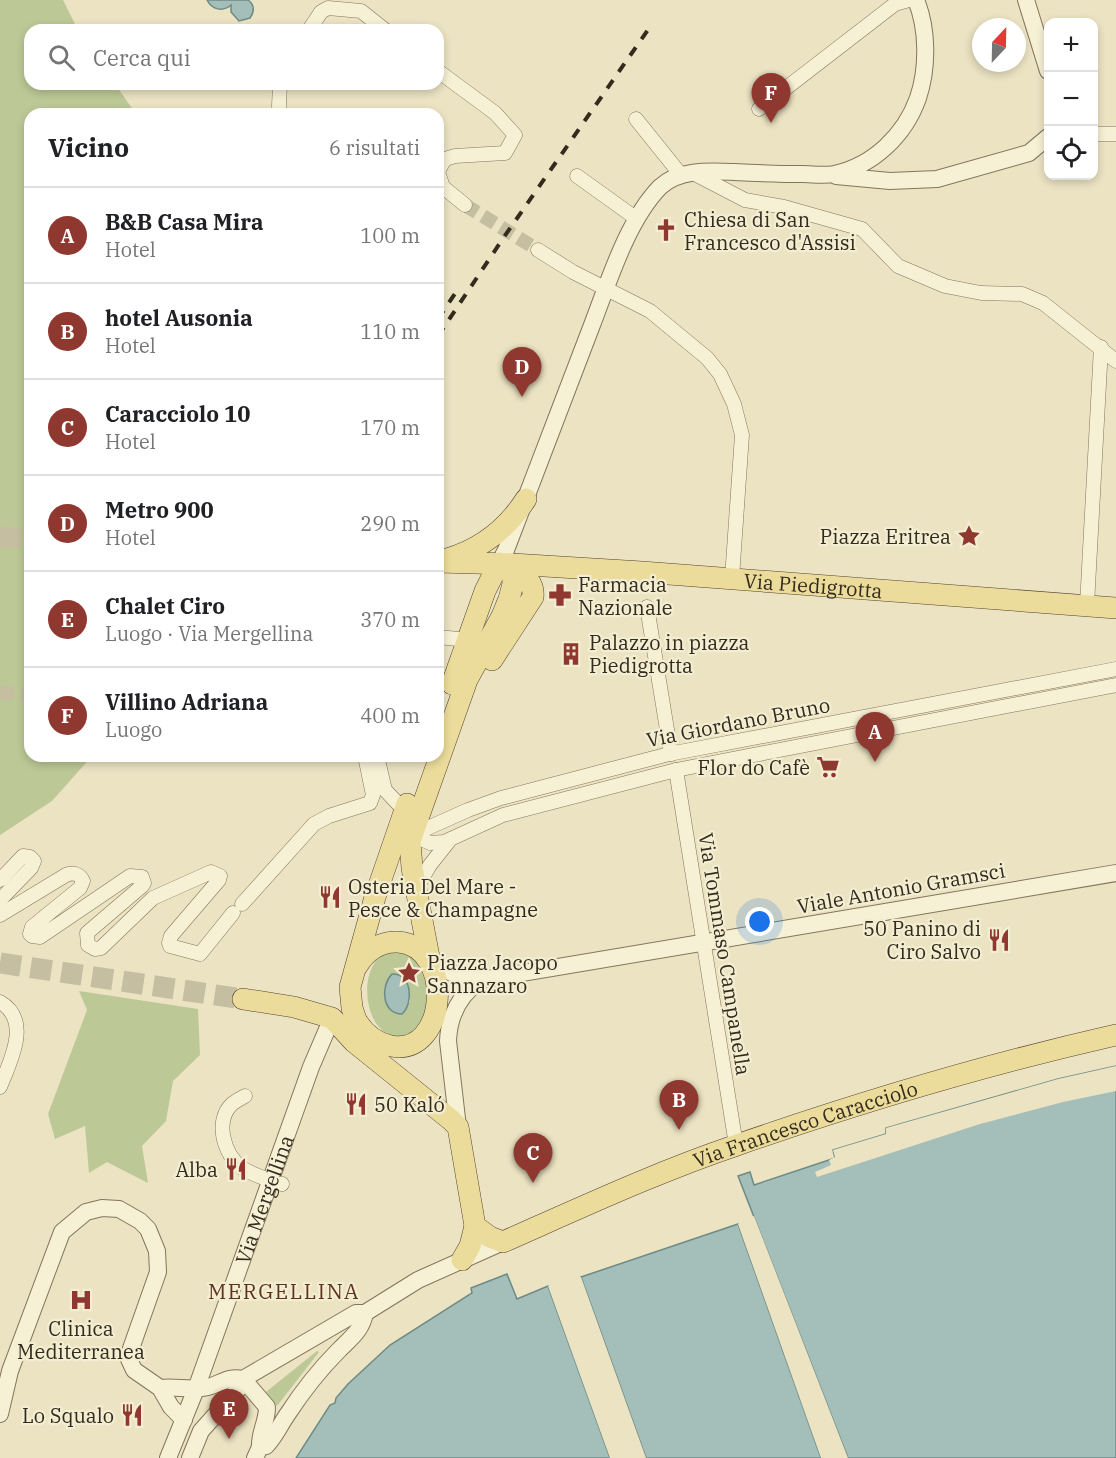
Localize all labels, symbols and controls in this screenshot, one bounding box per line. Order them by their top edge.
north arrow [972,18,1026,72]
map controls [1044,18,1098,180]
button: + [1044,18,1098,72]
search box [24,24,444,90]
icon: search [45,41,78,74]
text: Cerca qui [93,43,191,72]
button: − [1044,72,1098,126]
pin: F [752,74,790,123]
button: locate [1044,126,1098,180]
text: Vicino [48,130,129,164]
text: 6 risultati [329,134,420,161]
place label: Chiesa di San Francesco d'Assisi [684,206,856,256]
text: B&B Casa Mira [105,207,264,236]
church icon: Chiesa di San Francesco d'Assisi [653,217,679,243]
text: A [61,222,74,249]
text: 100 m [360,222,420,249]
text: Hotel [105,236,156,263]
text: hotel Ausonia [105,303,253,332]
text: B [60,318,75,345]
text: 110 m [360,318,420,345]
text: Hotel [105,332,156,359]
pin: D [502,348,542,397]
text: Caracciolo 10 [105,399,250,428]
text: C [61,414,74,441]
text: 170 m [360,414,420,441]
text: Hotel [105,428,156,455]
text: Metro 900 [105,495,214,524]
text: D [60,510,75,537]
text: 290 m [360,510,420,537]
place label: Piazza Eritrea [820,523,951,550]
place icon: Piazza Eritrea [956,523,982,549]
text: Hotel [105,524,156,551]
street label: Via Piedigrotta [743,566,884,604]
place label: Farmacia Nazionale [578,571,673,621]
pharmacy icon: Farmacia Nazionale [547,582,573,608]
text: Chalet Ciro [105,591,225,620]
text: E [61,606,74,633]
text: 370 m [360,606,420,633]
text: Luogo · Via Mergellina [105,620,313,647]
place label: Palazzo in piazza Piedigrotta [589,629,750,679]
building icon: Palazzo in piazza Piedigrotta [558,641,584,667]
text: Villino Adriana [105,687,268,716]
street label: Via Giordano Bruno [644,691,832,753]
text: F [61,702,74,729]
text: 400 m [360,702,420,729]
pin: A [856,712,894,762]
text: Luogo [105,716,162,743]
place label: Flor do Cafè [698,754,810,781]
supermarket icon: Flor do Cafè [815,754,841,780]
street label: Via Tommaso Campanella [692,831,758,1077]
street label: Viale Antonio Gramsci [795,856,1007,920]
place label: Osteria Del Mare - Pesce & Champagne [348,873,538,923]
restaurant icon: Osteria Del Mare - Pesce & Champagne [317,884,343,910]
your location [745,907,774,936]
place label: 50 Panino di Ciro Salvo [863,915,981,965]
restaurant icon: 50 Panino di Ciro Salvo [986,927,1012,953]
place label: Piazza Jacopo Sannazaro [427,949,558,999]
place icon: Piazza Jacopo Sannazaro [396,960,422,986]
street label: Via Francesco Caracciolo [689,1074,921,1173]
pin: B [660,1080,698,1130]
restaurant icon: 50 Kaló [343,1091,369,1117]
place label: 50 Kaló [374,1091,445,1118]
street label: Via Mergellina [228,1131,299,1267]
pin: C [514,1134,552,1183]
place label: Alba [175,1156,218,1183]
restaurant icon: Alba [223,1156,249,1182]
district label: MERGELLINA [208,1277,360,1305]
hospital icon: Clinica Mediterranea [68,1287,94,1313]
place label: Clinica Mediterranea [17,1315,145,1365]
pin: E [210,1390,248,1439]
place label: Lo Squalo [22,1402,114,1429]
restaurant icon: Lo Squalo [119,1402,145,1428]

